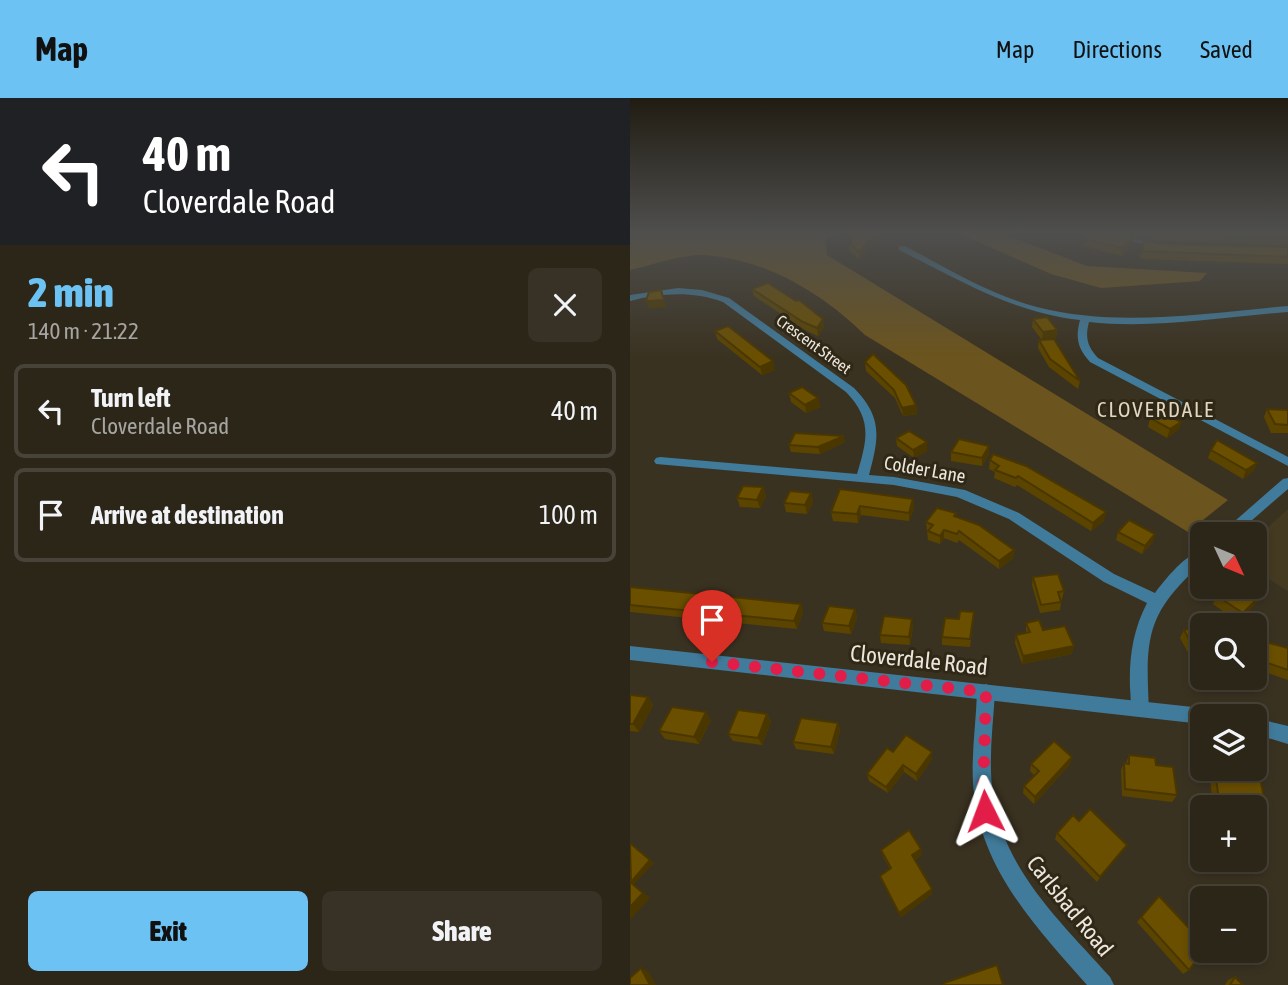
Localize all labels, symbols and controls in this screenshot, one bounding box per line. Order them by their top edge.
text: Map [35,30,88,68]
text: Map [996,36,1034,63]
text: Directions [1072,36,1162,63]
text: Saved [1200,36,1253,63]
text: 40 m [143,125,231,181]
icon: left [28,126,119,217]
text: Cloverdale Road [143,183,335,220]
text: 2 min [28,268,114,316]
button: close [528,268,602,342]
street label: Crescent Street [773,311,855,377]
text: 140 m · 21:22 [28,318,139,344]
text: Turn left [91,383,171,413]
icon: left [32,392,70,430]
text: 40 m [551,396,598,426]
district label: CLOVERDALE [1097,397,1215,421]
text: Cloverdale Road [91,413,229,439]
street label: Colder Lane [883,451,967,487]
icon: arrive [32,496,70,534]
text: Arrive at destination [91,500,284,530]
text: 100 m [539,500,598,530]
north arrow [1190,522,1267,598]
map controls [1190,522,1267,963]
pin [682,590,742,662]
icon: arrive [693,601,731,639]
button: search [1190,613,1267,690]
street label: Cloverdale Road [849,640,989,680]
button: layers [1190,704,1267,781]
position arrow [948,774,1022,848]
button: + [1190,795,1267,872]
street label: Carlsbad Road [1022,851,1118,961]
button: − [1190,886,1267,963]
button: Exit [28,891,308,971]
button: Share [322,891,602,971]

